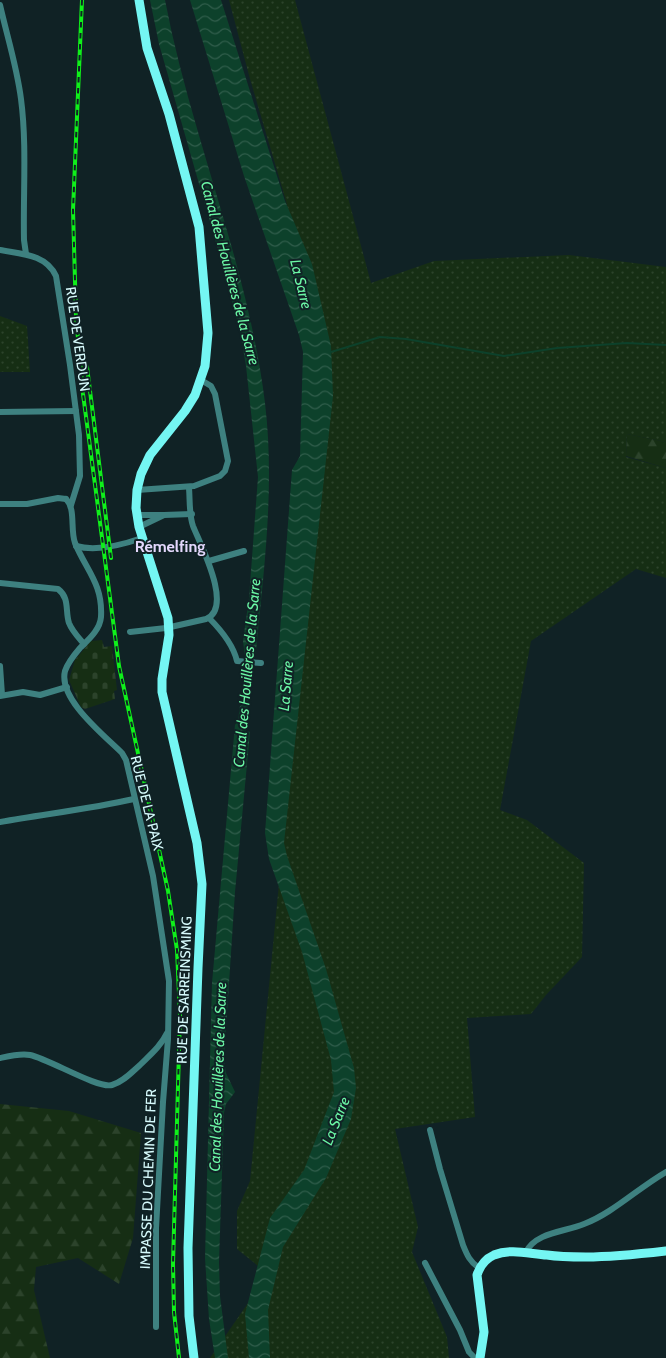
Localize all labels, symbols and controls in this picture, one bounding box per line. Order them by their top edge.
water label: Canal des Houillères de la Sarre [197,179,263,367]
water label: La Sarre [286,257,316,311]
street label: RUE DE VERDUN [62,286,94,392]
district label: Rémelfing [135,537,205,556]
water label: Canal des Houillères de la Sarre [230,578,264,768]
water label: La Sarre [275,660,297,712]
street label: RUE DE LA PAIX [126,754,168,853]
street label: RUE DE SARREINSMING [172,916,196,1064]
water label: Canal des Houillères de la Sarre [206,982,230,1172]
street label: IMPASSE DU CHEMIN DE FER [136,1088,160,1269]
water label: La Sarre [318,1094,354,1148]

